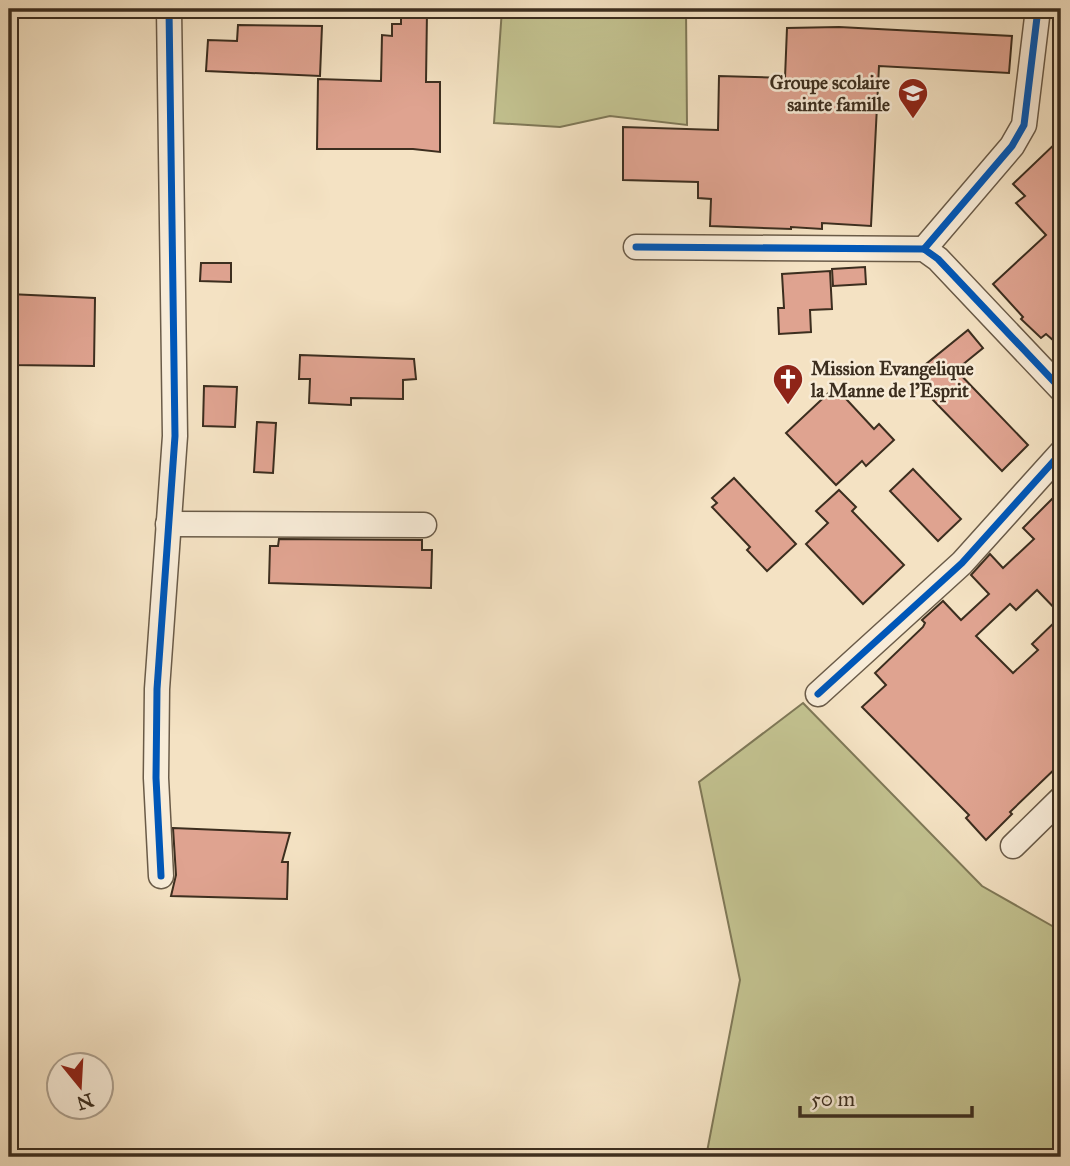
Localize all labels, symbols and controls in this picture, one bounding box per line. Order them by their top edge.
place label: Groupe scolaire sainte famille [770,71,890,116]
school or university icon: Groupe scolaire sainte famille [896,76,930,120]
place label: Mission Evangelique la Manne de l'Esprit [810,357,974,403]
church icon: Mission Evangelique la Manne de l'Esprit [771,362,805,406]
north arrow [46,1050,116,1120]
scale bar [800,1075,972,1119]
text: 50 m [811,1086,856,1112]
text: N [74,1088,96,1115]

